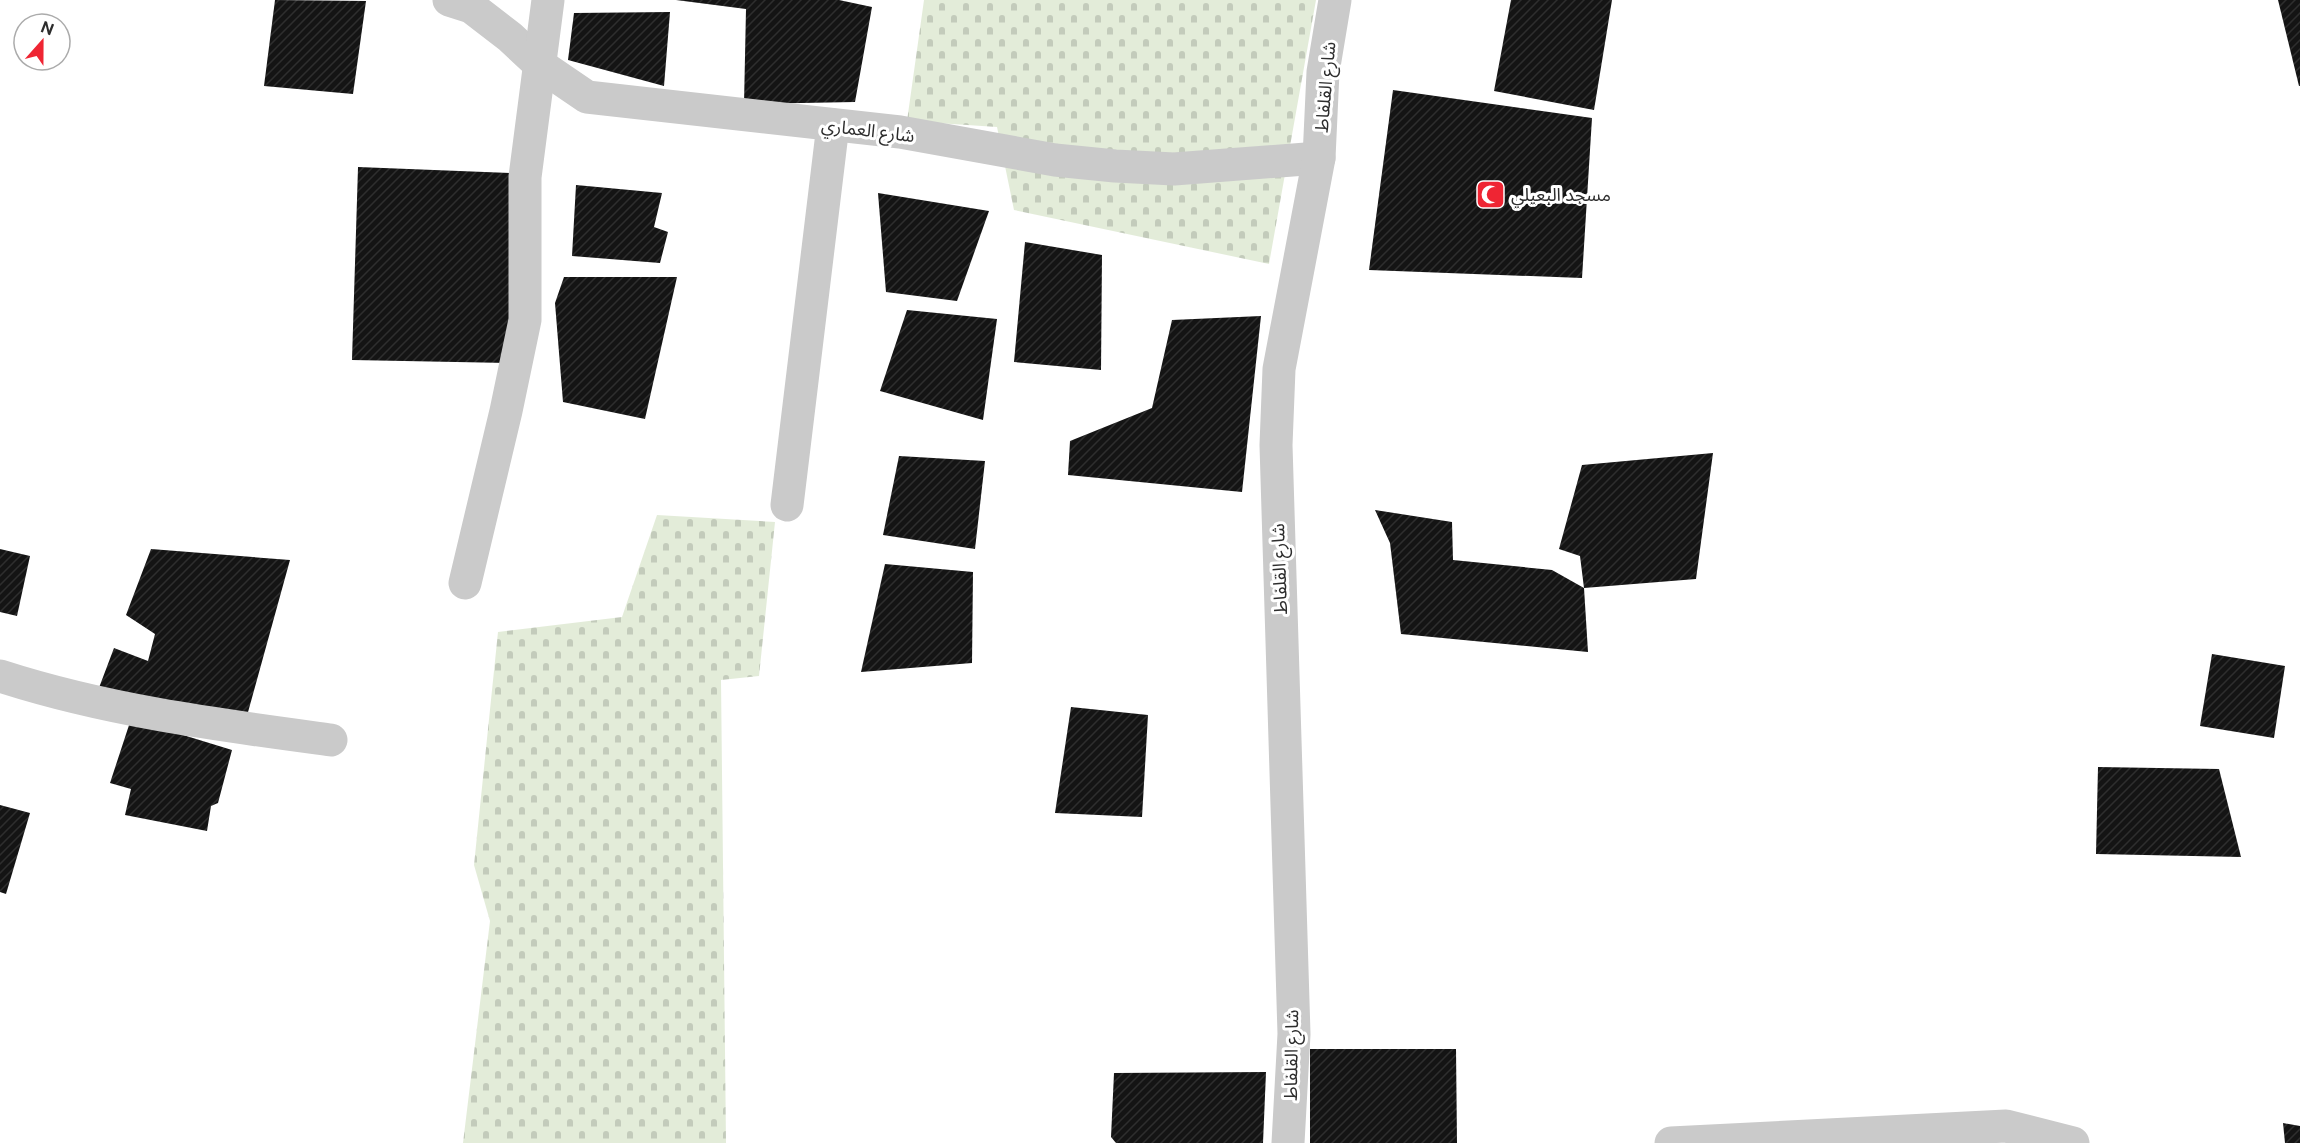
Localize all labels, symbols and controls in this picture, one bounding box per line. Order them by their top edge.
north arrow [12,12,72,72]
text: N [38,17,56,40]
street label: شارع القلفاط [1311,41,1343,134]
street label: شارع العماري [820,114,916,150]
mosque icon: مسجد البعيلي [1474,178,1506,210]
place label: مسجد البعيلي [1511,184,1611,208]
street label: شارع القلفاط [1267,523,1295,615]
street label: شارع القلفاط [1280,1009,1306,1101]

